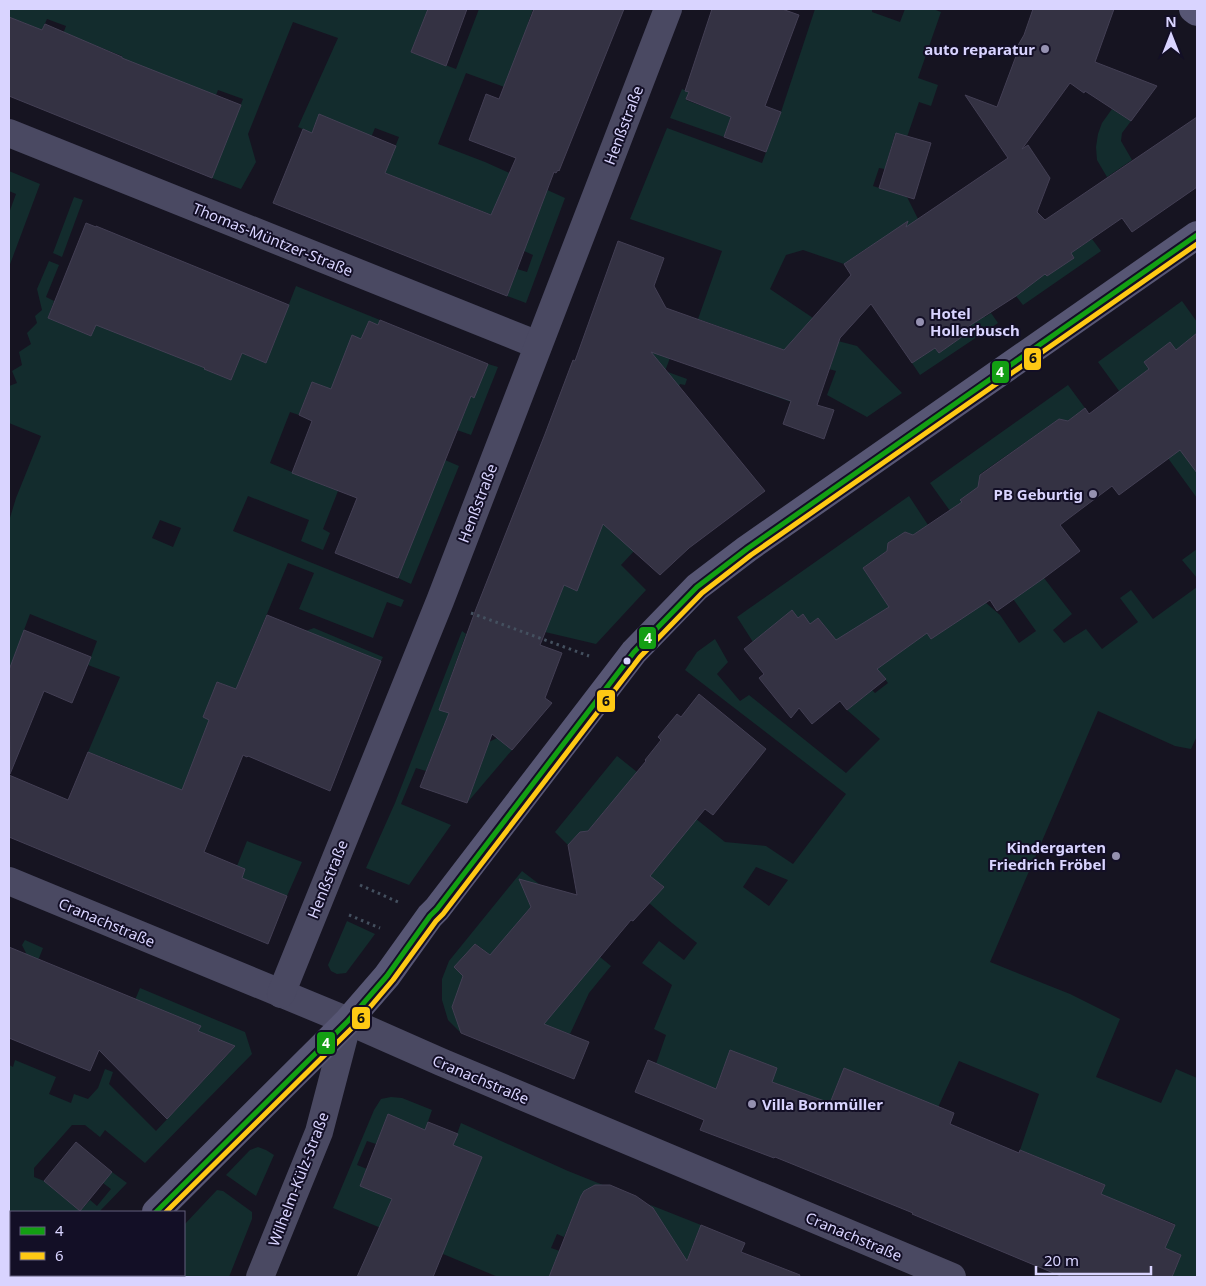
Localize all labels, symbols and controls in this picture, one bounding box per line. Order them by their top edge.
north arrow [1146,10,1196,60]
text: N [1165,12,1177,31]
place label: auto reparatur [924,39,1035,59]
marker: auto reparatur [1039,43,1051,55]
street label: Henßstraße [599,83,647,167]
street label: Thomas-Müntzer-Straße [190,198,356,280]
place label: Hotel Hollerbusch [930,303,1020,340]
marker: Hotel Hollerbusch [914,316,926,328]
line badge: 6 [1023,347,1042,371]
text: 6 [1029,348,1037,367]
line badge: 4 [991,360,1010,384]
text: 4 [996,362,1004,381]
street label: Henßstraße [453,461,501,545]
place label: PB Geburtig [994,484,1083,504]
marker: PB Geburtig [1087,488,1099,500]
line badge: 4 [638,626,657,650]
text: 4 [644,628,652,647]
unlabelled marker [622,656,632,666]
line badge: 6 [596,689,616,713]
text: 6 [602,691,610,710]
street label: Henßstraße [302,837,352,921]
place label: Kindergarten Friedrich Fröbel [989,837,1106,874]
marker: Kindergarten Friedrich Fröbel [1110,850,1122,862]
street label: Cranachstraße [56,893,158,951]
line badge: 6 [351,1006,371,1030]
text: 6 [357,1008,365,1027]
line badge: 4 [316,1031,336,1055]
text: 4 [322,1033,330,1052]
street label: Cranachstraße [430,1050,532,1108]
place label: Villa Bornmüller [762,1094,883,1114]
marker: Villa Bornmüller [746,1098,758,1110]
street label: Wilhelm-Külz-Straße [263,1109,333,1249]
street label: Cranachstraße [803,1207,905,1265]
legend [10,1211,185,1276]
text: 4 [55,1220,64,1240]
scale bar [1036,1244,1151,1276]
text: 6 [55,1245,64,1265]
text: 20 m [1044,1250,1079,1270]

